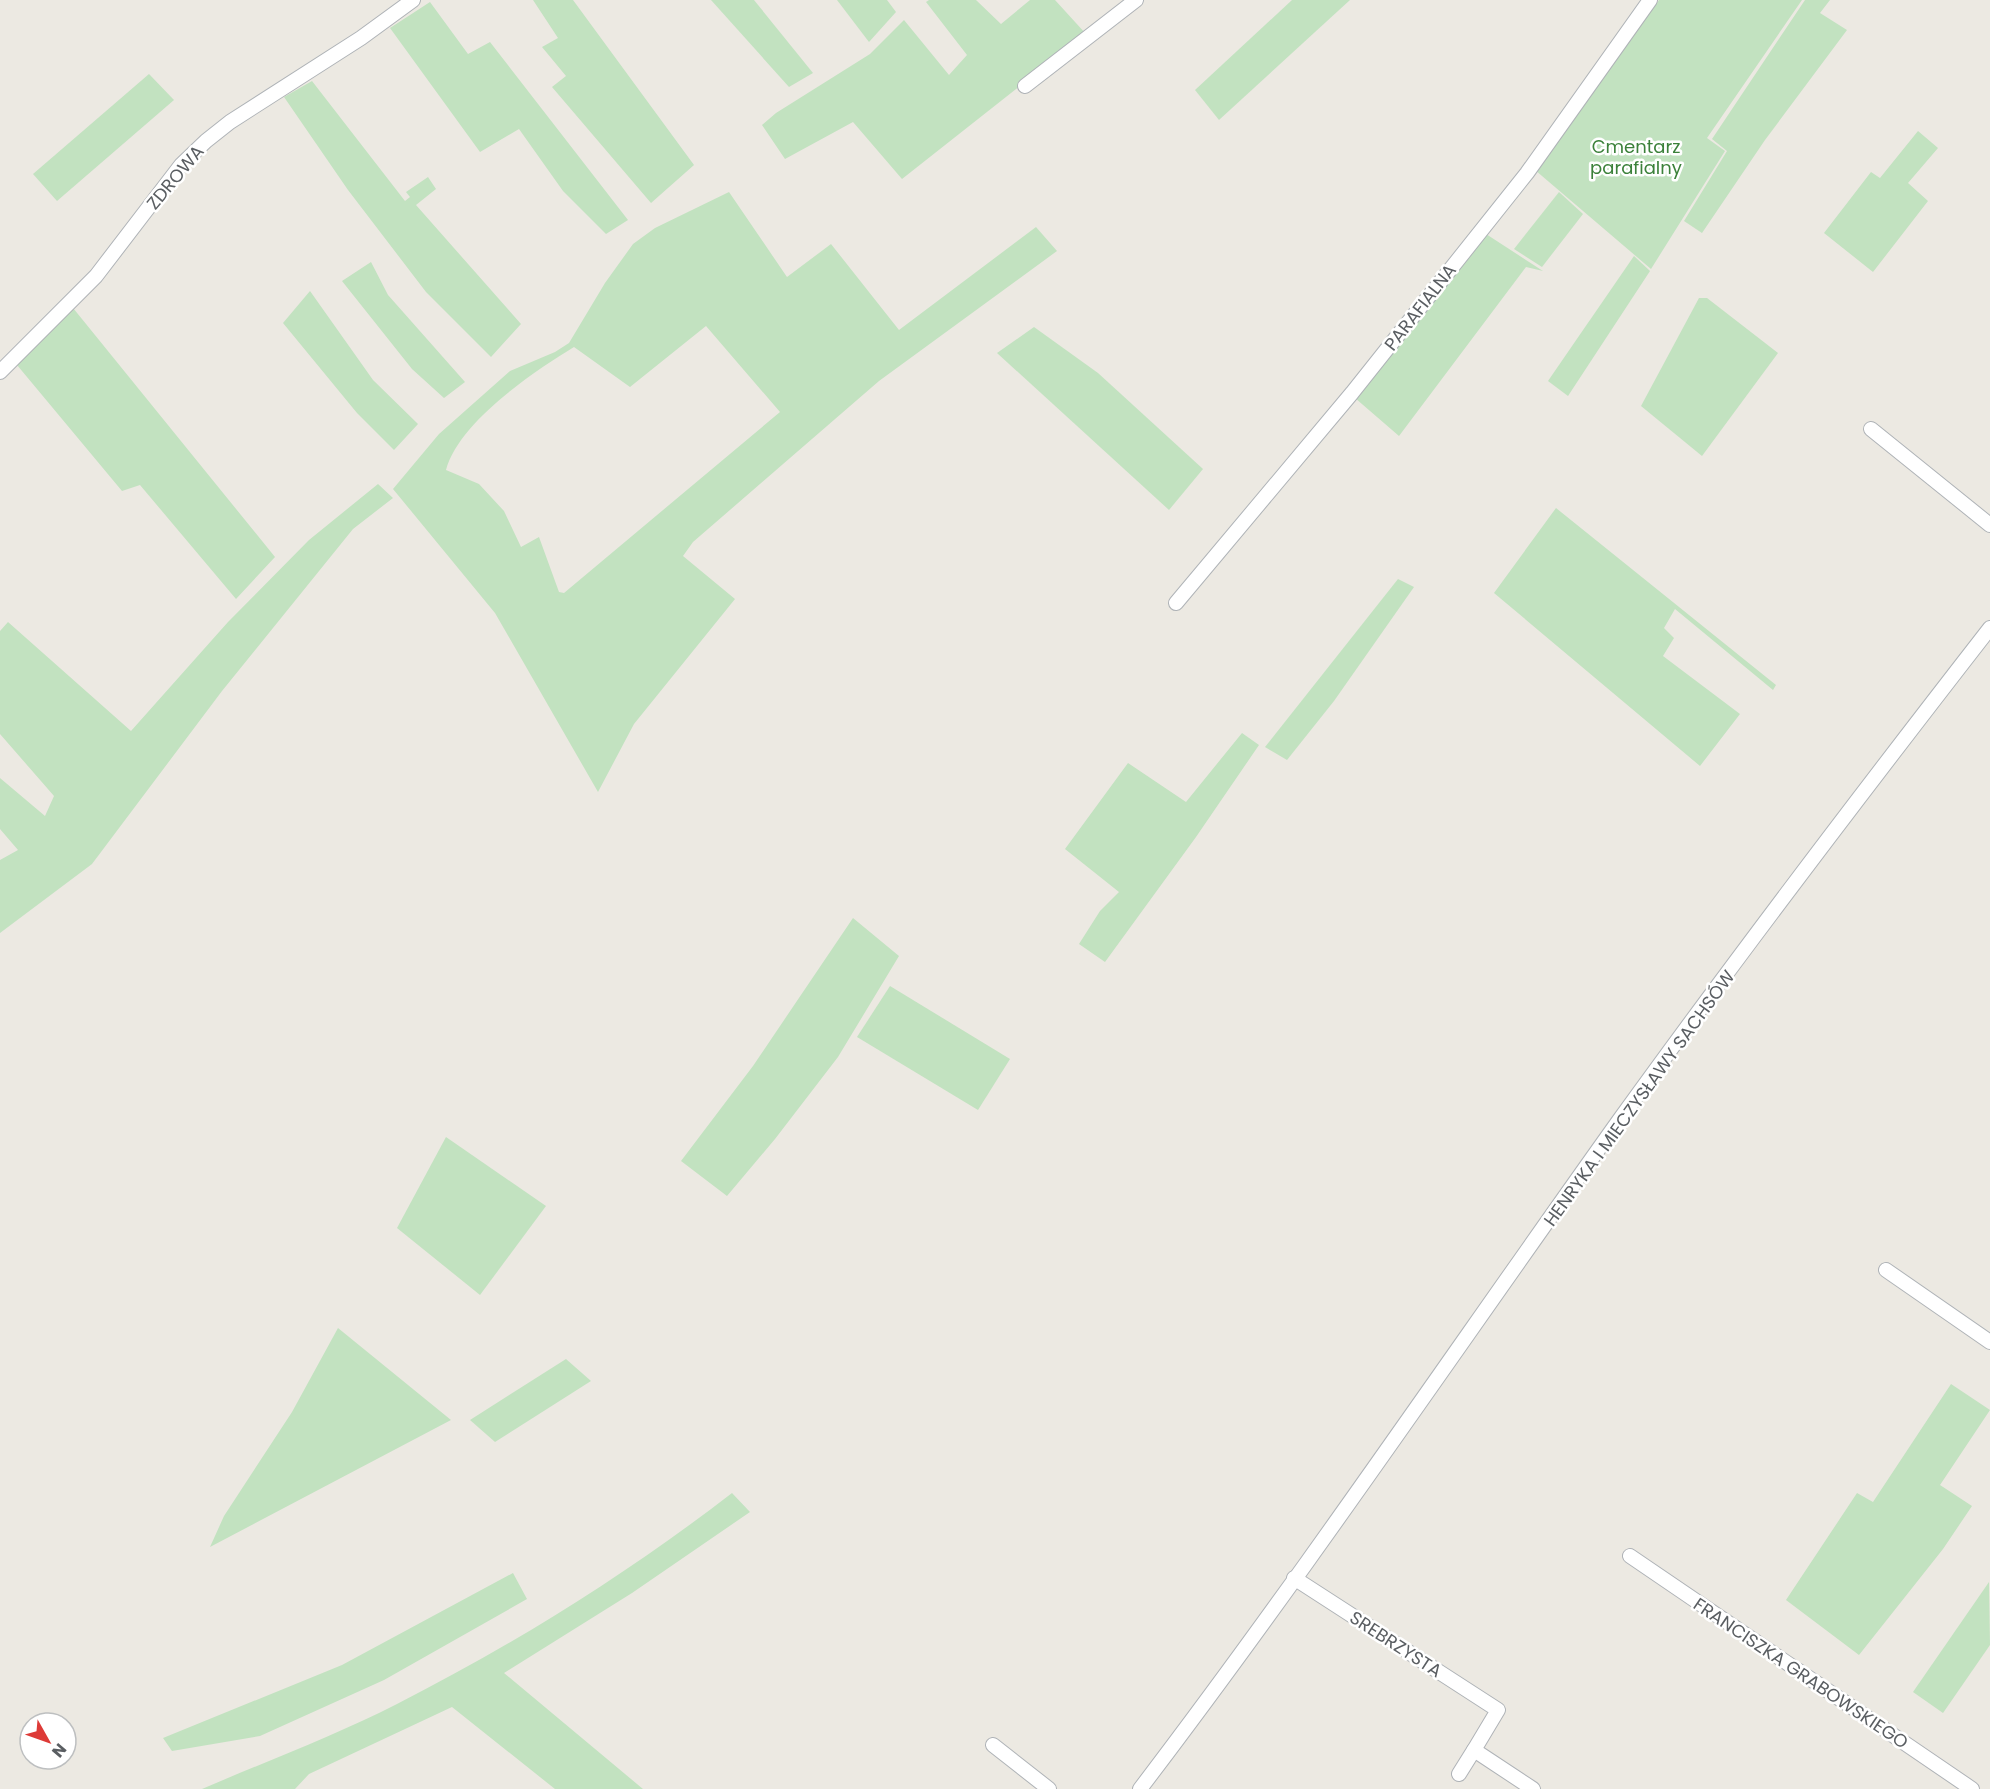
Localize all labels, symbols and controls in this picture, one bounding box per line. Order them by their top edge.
park label: Cmentarz parafialny [1590,134,1682,180]
street label: ZDROWA [141,139,209,215]
street label: PARAFIALNA [1378,258,1462,356]
street label: HENRYKA I MIECZYSŁAWY SACHSÓW [1538,965,1741,1231]
street label: FRANCISZKA GRABOWSKIEGO [1689,1592,1913,1754]
street label: SREBRZYSTA [1345,1605,1447,1683]
north arrow [18,1711,78,1771]
text: N [46,1738,72,1762]

